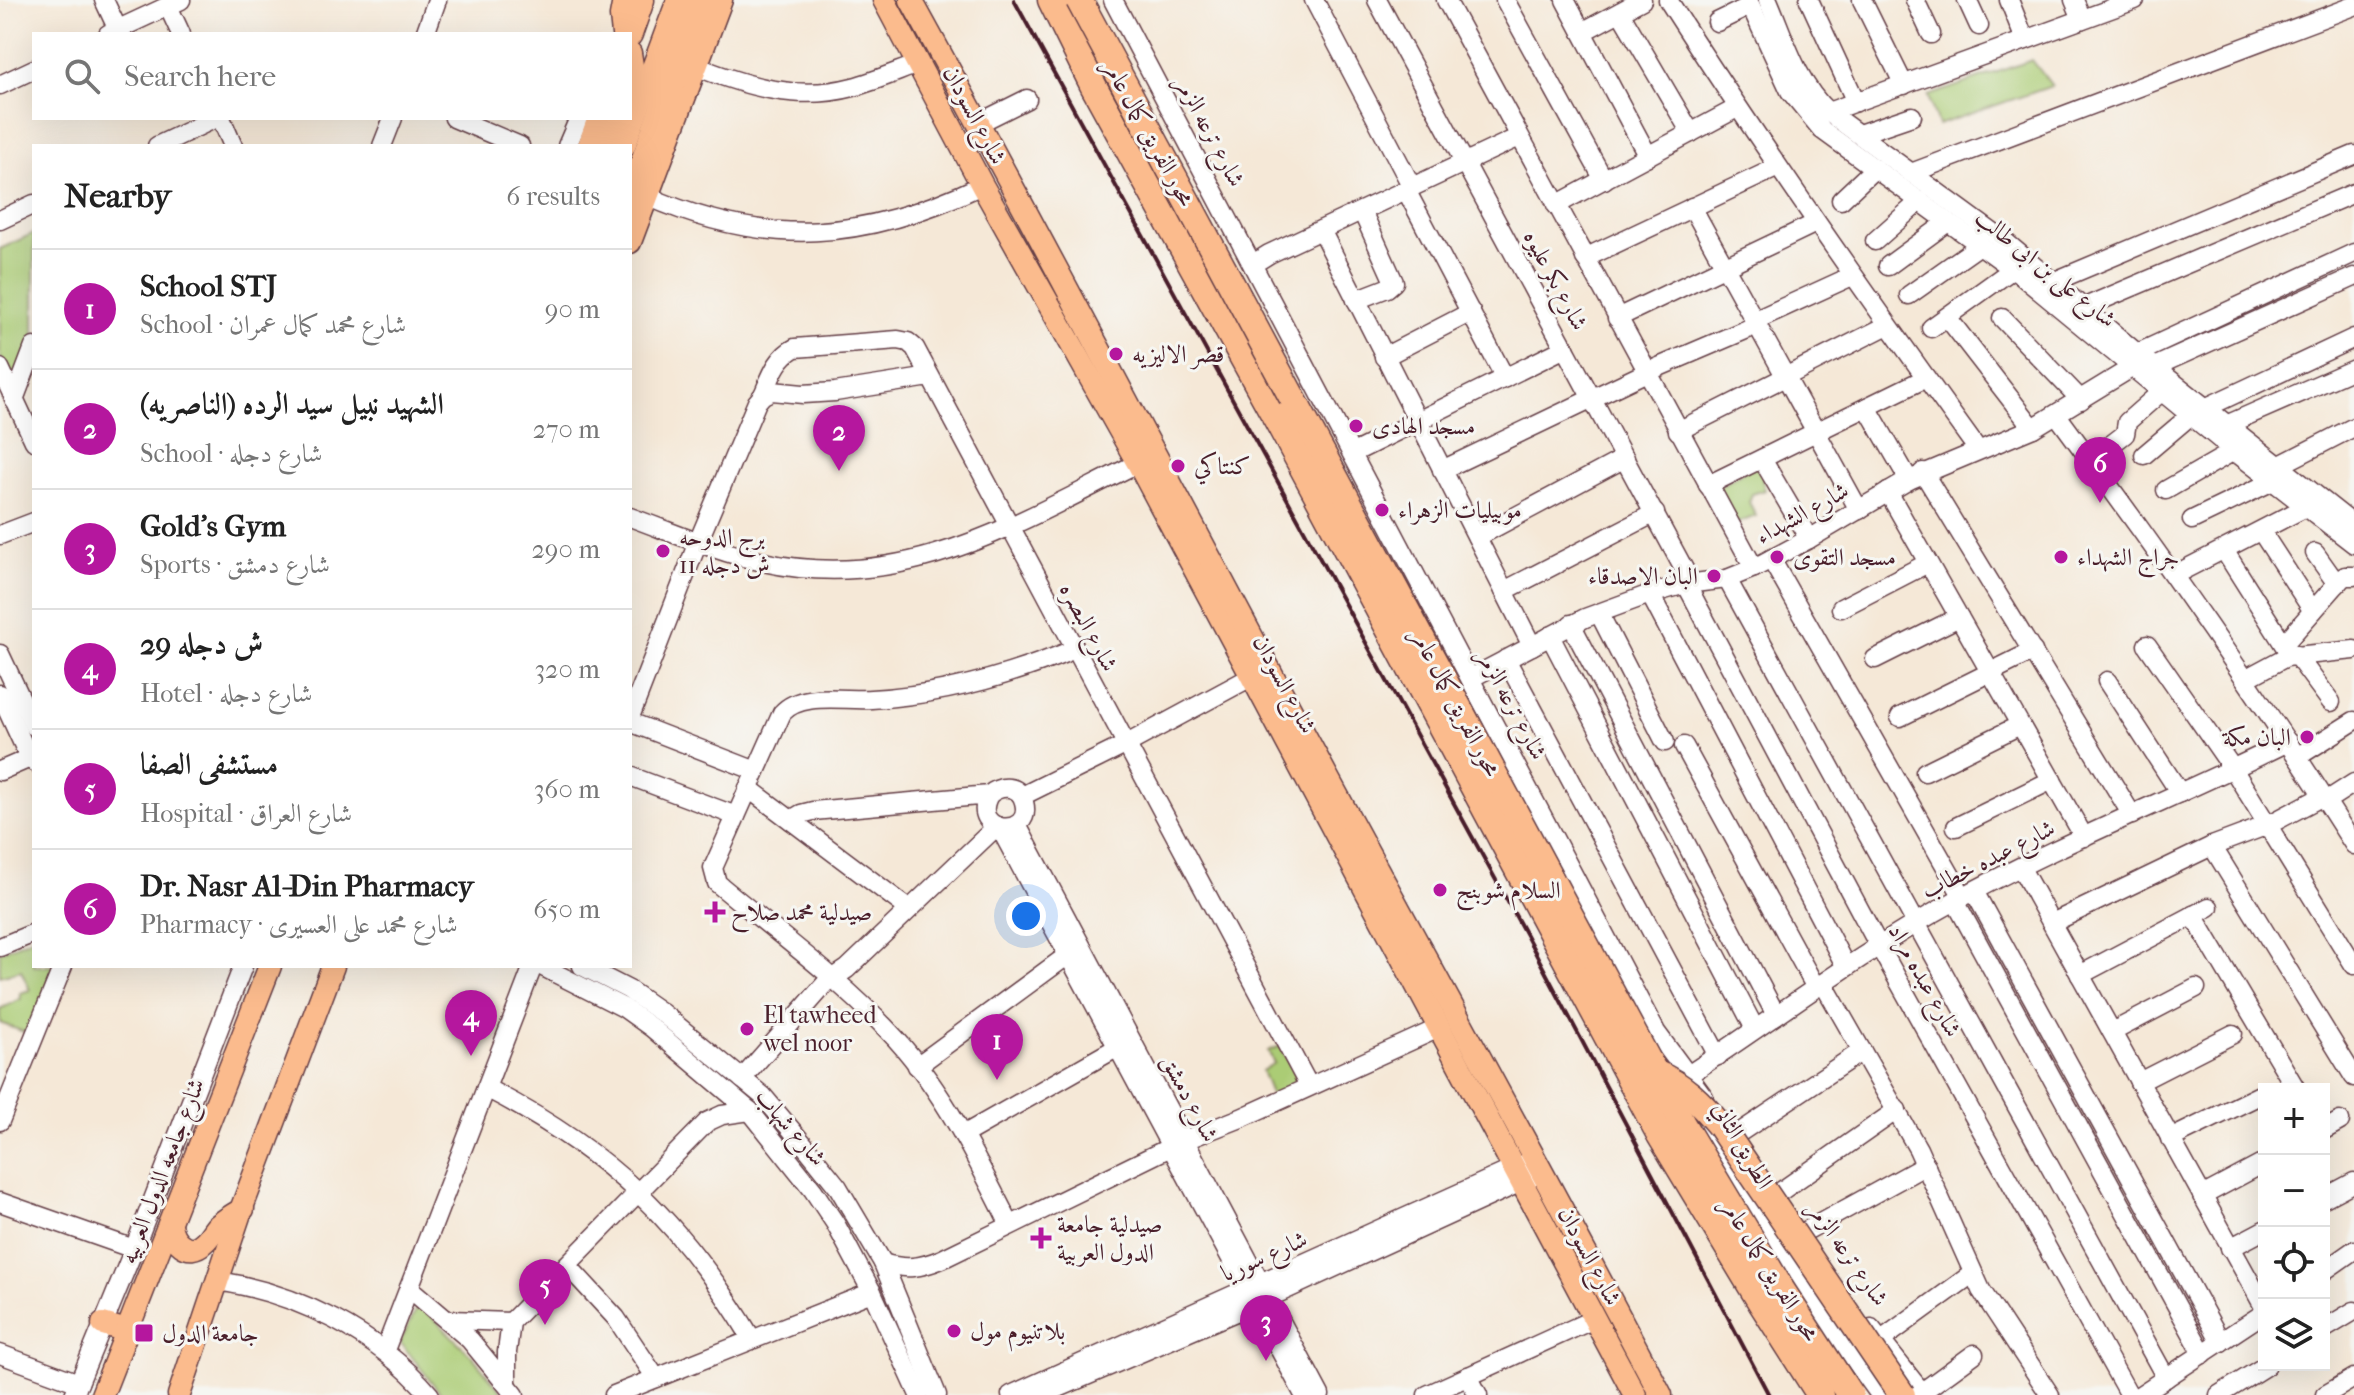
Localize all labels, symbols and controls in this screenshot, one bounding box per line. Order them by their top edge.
search box [32,32,632,120]
street label: محور الفريق كمال عامر [1094,53,1201,213]
icon: search [60,54,104,98]
text: Search here [124,59,276,94]
street label: شارع السودان [932,61,1013,172]
street label: شارع ترعه الزمر [1164,71,1251,194]
text: Nearby [64,176,171,216]
text: 6 results [506,181,600,212]
street label: شارع على بن ابى طالب [1966,203,2122,338]
street label: شارع بكر عليوه [1513,225,1594,338]
text: School STJ [140,269,277,304]
text: 1 [85,294,95,325]
text: 90 m [545,294,600,325]
text: School · شارع محمد كمال عمران [140,309,406,340]
place label: قصر الاليزيه [1132,340,1224,370]
marker: قصر الاليزيه [1107,345,1125,363]
text: الشهيد نبيل سيد الرده (الناصريه) [140,387,444,422]
pin: 2 [813,405,865,471]
place label: مسجد الهادى [1372,412,1475,440]
text: 2 [83,414,97,445]
text: 270 m [533,414,600,445]
marker: مسجد الهادى [1347,417,1365,435]
pin: 6 [2074,437,2126,503]
text: School · شارع دجله [140,438,323,469]
place label: كنتاكي [1194,451,1251,485]
marker: كنتاكي [1169,457,1187,475]
street label: شارع الشهداء [1751,476,1856,555]
place label: موبيليات الزهراء [1398,496,1522,525]
marker: موبيليات الزهراء [1373,501,1391,519]
text: Gold's Gym [140,509,286,544]
place label: برج الدوحه 11 ش دجله [679,523,770,579]
text: 3 [85,534,95,565]
text: 290 m [531,534,600,565]
marker: برج الدوحه 11 ش دجله [654,542,672,560]
place label: مسجد التقوى [1793,543,1896,572]
place label: جراج الشهداء [2077,543,2180,578]
marker: مسجد التقوى [1768,548,1786,566]
marker: جراج الشهداء [2052,548,2070,566]
text: Sports · شارع دمشق [140,549,330,580]
place label: البان الاصدقاء [1588,562,1698,590]
marker: البان الاصدقاء [1705,567,1723,585]
street label: شارع البصره [1049,578,1124,679]
street label: محور الفريق كمال عامر [1402,623,1507,783]
text: 29 ش دجله [140,627,263,662]
street label: شارع السودان [1242,630,1323,741]
street label: شارع ترعه الزمر [1466,644,1553,767]
text: 4 [82,654,98,685]
text: 320 m [534,654,600,685]
text: Hotel · شارع دجله [140,678,312,709]
place label: البان مكة [2222,723,2291,751]
marker: البان مكة [2298,728,2316,746]
text: مستشفى الصفا [140,747,278,782]
text: 5 [84,774,96,805]
text: 360 m [534,774,600,805]
text: Hospital · شارع العراق [140,798,352,829]
street label: شارع عبده خطاب [1917,813,2062,910]
text: Dr. Nasr Al-Din Pharmacy [140,869,474,904]
place label: السلام شوبنج [1456,876,1561,911]
marker: السلام شوبنج [1431,881,1449,899]
text: 6 [83,894,97,925]
text: 650 m [533,894,600,925]
your location [1006,896,1046,936]
place label: صيدلية محمد صلاح [731,898,872,933]
marker: صيدلية محمد صلاح [706,903,724,921]
text: Pharmacy · شارع محمد على العسيرى [140,909,458,940]
street label: شارع عبده مراد [1877,919,1968,1044]
pin: 4 [445,990,497,1056]
place label: El tawheed wel noor [762,1001,877,1057]
pin: 1 [971,1014,1023,1080]
marker: El tawheed wel noor [738,1020,756,1038]
street label: شارع دمشق [1150,1049,1225,1149]
street label: شارع جامعه الدول العربيه [114,1074,216,1270]
street label: شارع شهاب [745,1082,832,1176]
map controls [2258,1083,2330,1371]
button: + [2258,1083,2330,1155]
street label: الطريق الثاني [1702,1096,1779,1196]
button: − [2258,1155,2330,1227]
street label: محور الفريق كمال عامر [1712,1192,1826,1348]
street label: شارع ترعه الزمر [1797,1195,1894,1314]
street label: شارع السودان [1547,1202,1628,1313]
place label: صيدلية جامعة الدول العربية [1057,1210,1162,1267]
street label: شارع سوريا [1217,1225,1314,1293]
button: locate [2258,1227,2330,1299]
marker: صيدلية جامعة الدول العربية [1032,1229,1050,1247]
pin: 5 [519,1259,571,1325]
pin: 3 [1240,1295,1292,1361]
button: layers [2258,1299,2330,1371]
place label: بلاتنيوم مول [970,1317,1065,1352]
place label: جامعة الدول [162,1319,259,1347]
marker: جامعة الدول [133,1322,155,1344]
marker: بلاتنيوم مول [945,1322,963,1340]

